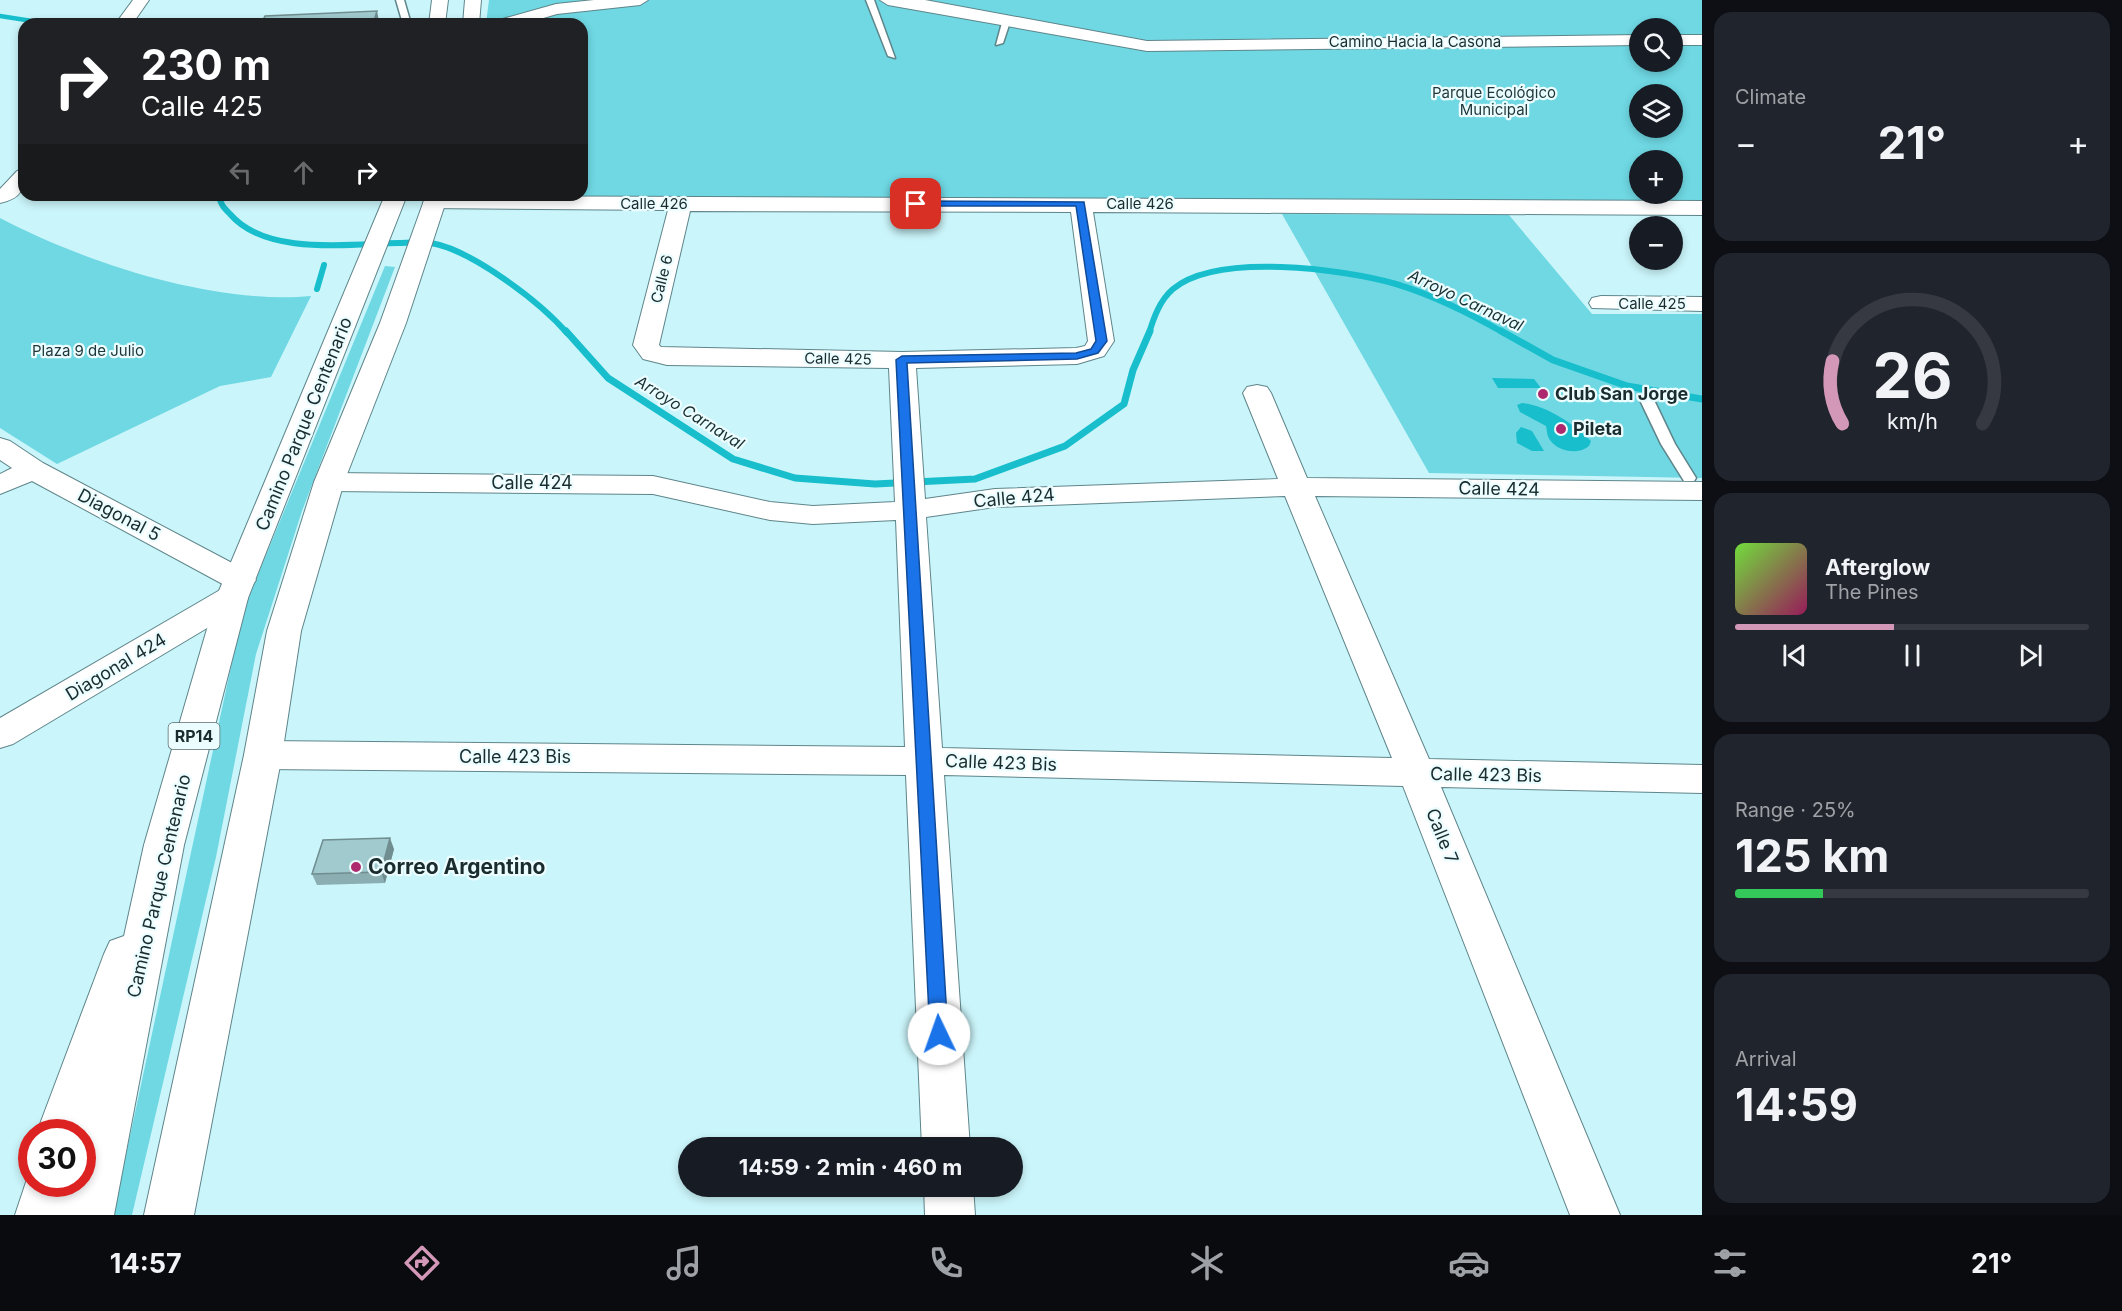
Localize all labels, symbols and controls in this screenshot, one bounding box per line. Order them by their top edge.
map controls [1629,18,1683,270]
button: search [1629,18,1683,72]
street label: Camino Hacia la Casona [1329,32,1501,51]
text: 230 m [141,39,271,90]
icon: right [42,42,120,120]
park label: Parque Ecológico Municipal [1432,83,1556,119]
button: layers [1629,84,1683,138]
text: Climate [1735,85,1806,109]
text: Calle 425 [141,90,263,123]
text: 21° [1878,115,1946,170]
text: − [1735,123,1757,163]
text: + [2067,123,2089,163]
button: + [1629,150,1683,204]
icon: left [224,156,257,189]
icon: ahead [287,156,320,189]
icon: right [350,156,383,189]
pin [890,178,941,229]
icon: arrive [899,187,932,220]
street label: Calle 426 [620,194,688,213]
street label: Calle 426 [1106,194,1174,213]
button: − [1629,216,1683,270]
street label: Calle 6 [646,253,677,305]
water label: Arroyo Carnaval [1405,264,1527,335]
street label: Calle 425 [1618,294,1686,313]
street label: Camino Parque Centenario [251,314,356,534]
text: 26 [1872,338,1952,413]
park label: Plaza 9 de Julio [32,341,144,360]
street label: Calle 425 [804,348,872,369]
water label: Arroyo Carnaval [631,370,748,453]
place label: Club San Jorge [1555,383,1689,404]
marker: Club San Jorge [1536,387,1550,401]
text: km/h [1887,408,1937,434]
place label: Pileta [1573,418,1622,439]
marker: Pileta [1554,422,1568,436]
street label: Calle 424 [491,472,573,493]
street label: Calle 424 [1458,477,1540,500]
street label: Calle 424 [972,483,1055,512]
street label: Diagonal 5 [74,484,164,545]
text: Afterglow [1825,554,1930,580]
text: The Pines [1825,580,1919,604]
street label: Diagonal 424 [62,628,170,705]
icon: previous [1778,639,1811,672]
icon: pause [1896,639,1929,672]
icon: next [2014,639,2047,672]
road number: RP14 [168,723,220,749]
street label: Calle 423 Bis [459,746,571,767]
street label: Calle 423 Bis [945,750,1057,775]
street label: Calle 423 Bis [1430,763,1542,786]
street label: Camino Parque Centenario [123,772,194,1000]
text: Range · 25% [1735,798,1856,822]
street label: Calle 7 [1422,805,1463,867]
text: 125 km [1735,828,1889,883]
place label: Correo Argentino [368,854,546,879]
marker: Correo Argentino [349,860,363,874]
position arrow [907,1002,971,1066]
text: Arrival [1735,1047,1797,1071]
text: 14:59 [1735,1077,1858,1132]
speed limit sign: 30 [18,1119,96,1197]
text: 14:59 · 2 min · 460 m [739,1154,962,1180]
icon: directions [401,1242,443,1284]
icon: music [663,1242,705,1284]
icon: phone [925,1242,967,1284]
icon: climate [1186,1242,1228,1284]
icon: car [1448,1242,1490,1284]
icon: filters [1709,1242,1751,1284]
text: 14:57 [110,1247,182,1280]
text: 21° [1971,1247,2012,1280]

